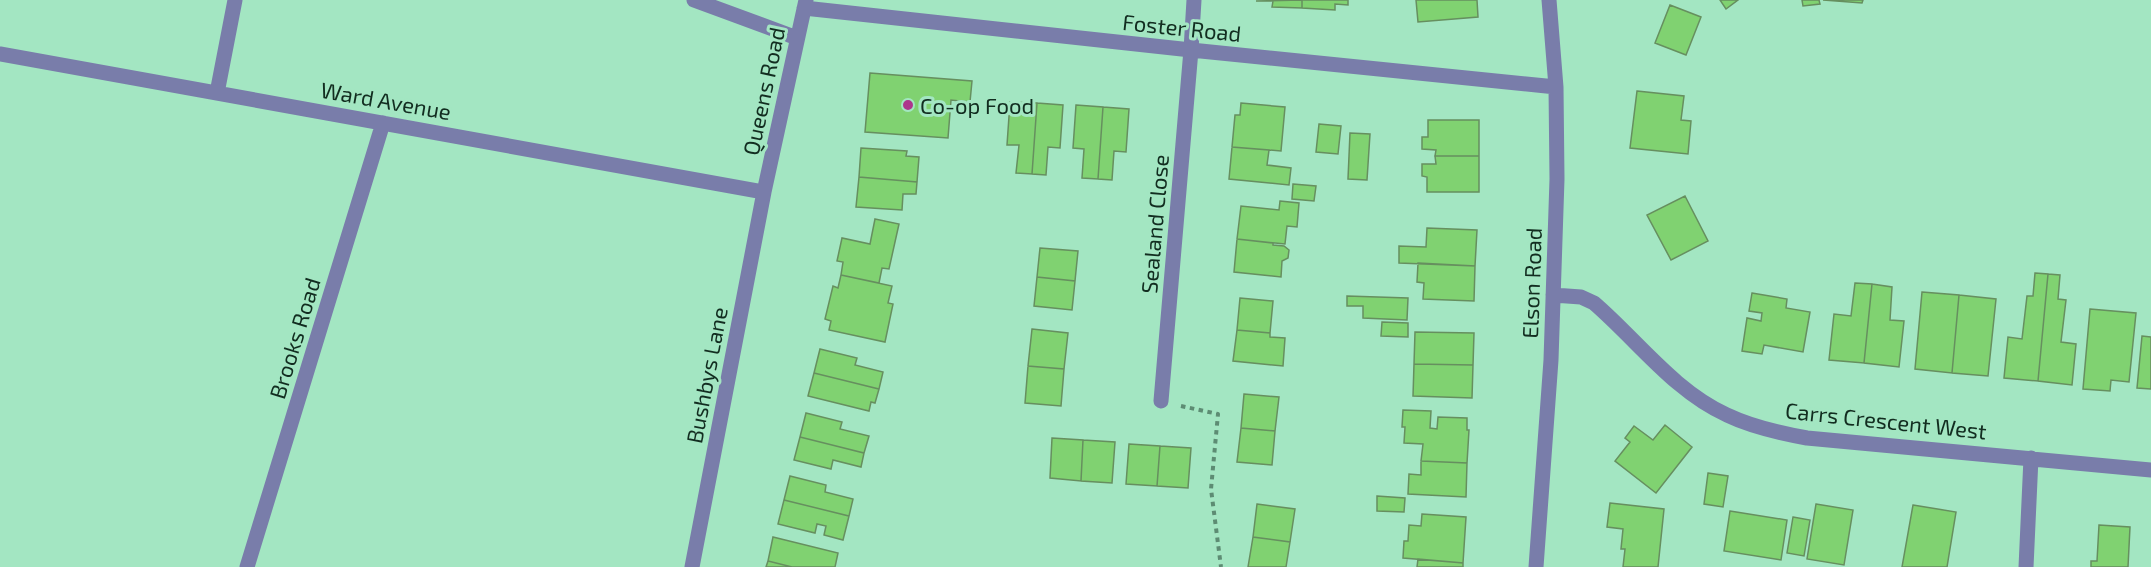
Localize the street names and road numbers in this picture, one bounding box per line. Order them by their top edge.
street label: Foster Road [1121,8,1243,46]
street label: Queens Road [737,25,790,158]
street label: Ward Avenue [319,76,453,124]
street label: Sealand Close [1135,153,1173,295]
street label: Elson Road [1516,227,1546,339]
street label: Brooks Road [263,274,325,402]
street label: Bushbys Lane [680,305,732,445]
street label: Carrs Crescent West [1784,396,1988,444]

